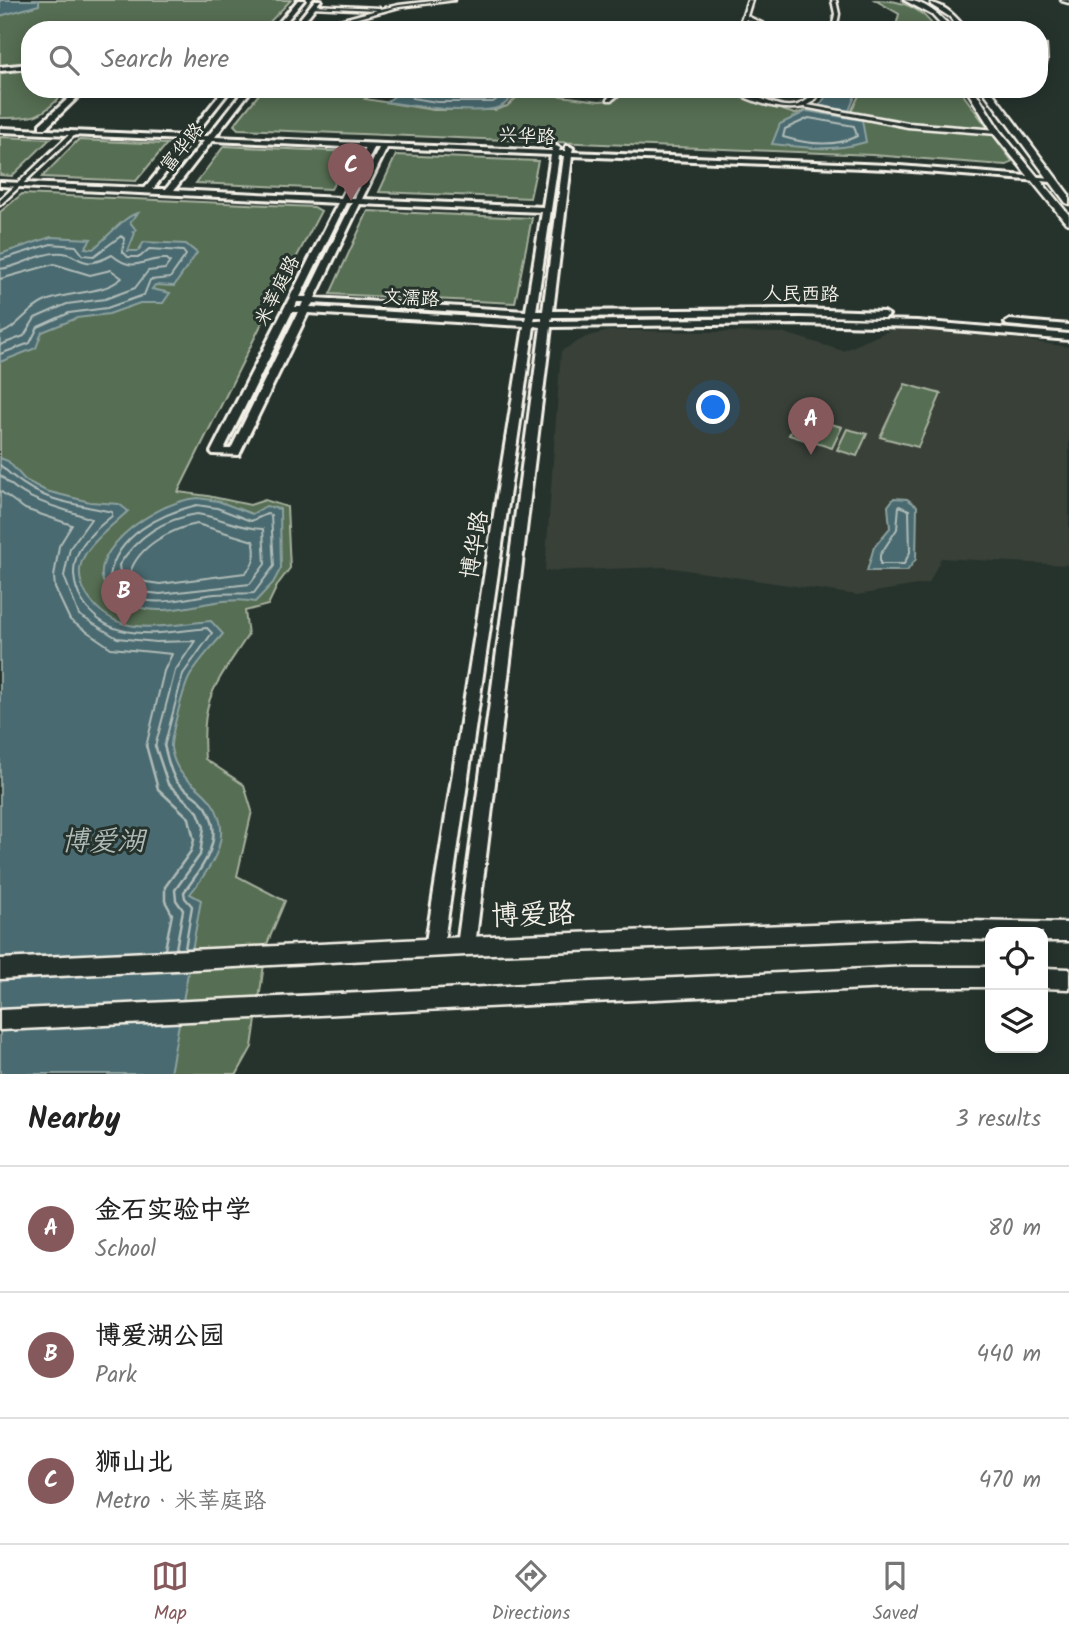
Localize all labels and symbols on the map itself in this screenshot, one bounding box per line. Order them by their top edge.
street label: 富华路 [153,116,213,180]
street label: 兴华路 [498,121,556,153]
pin: C [328,143,374,201]
street label: 米莘庭路 [247,250,309,332]
street label: 人民西路 [763,279,839,311]
street label: 文濡路 [382,283,440,315]
your location [696,390,730,424]
pin: A [788,397,834,455]
street label: 博华路 [453,508,499,582]
pin: B [101,569,147,627]
water label: 博爱湖 [61,820,148,865]
street label: 博爱路 [490,892,576,940]

